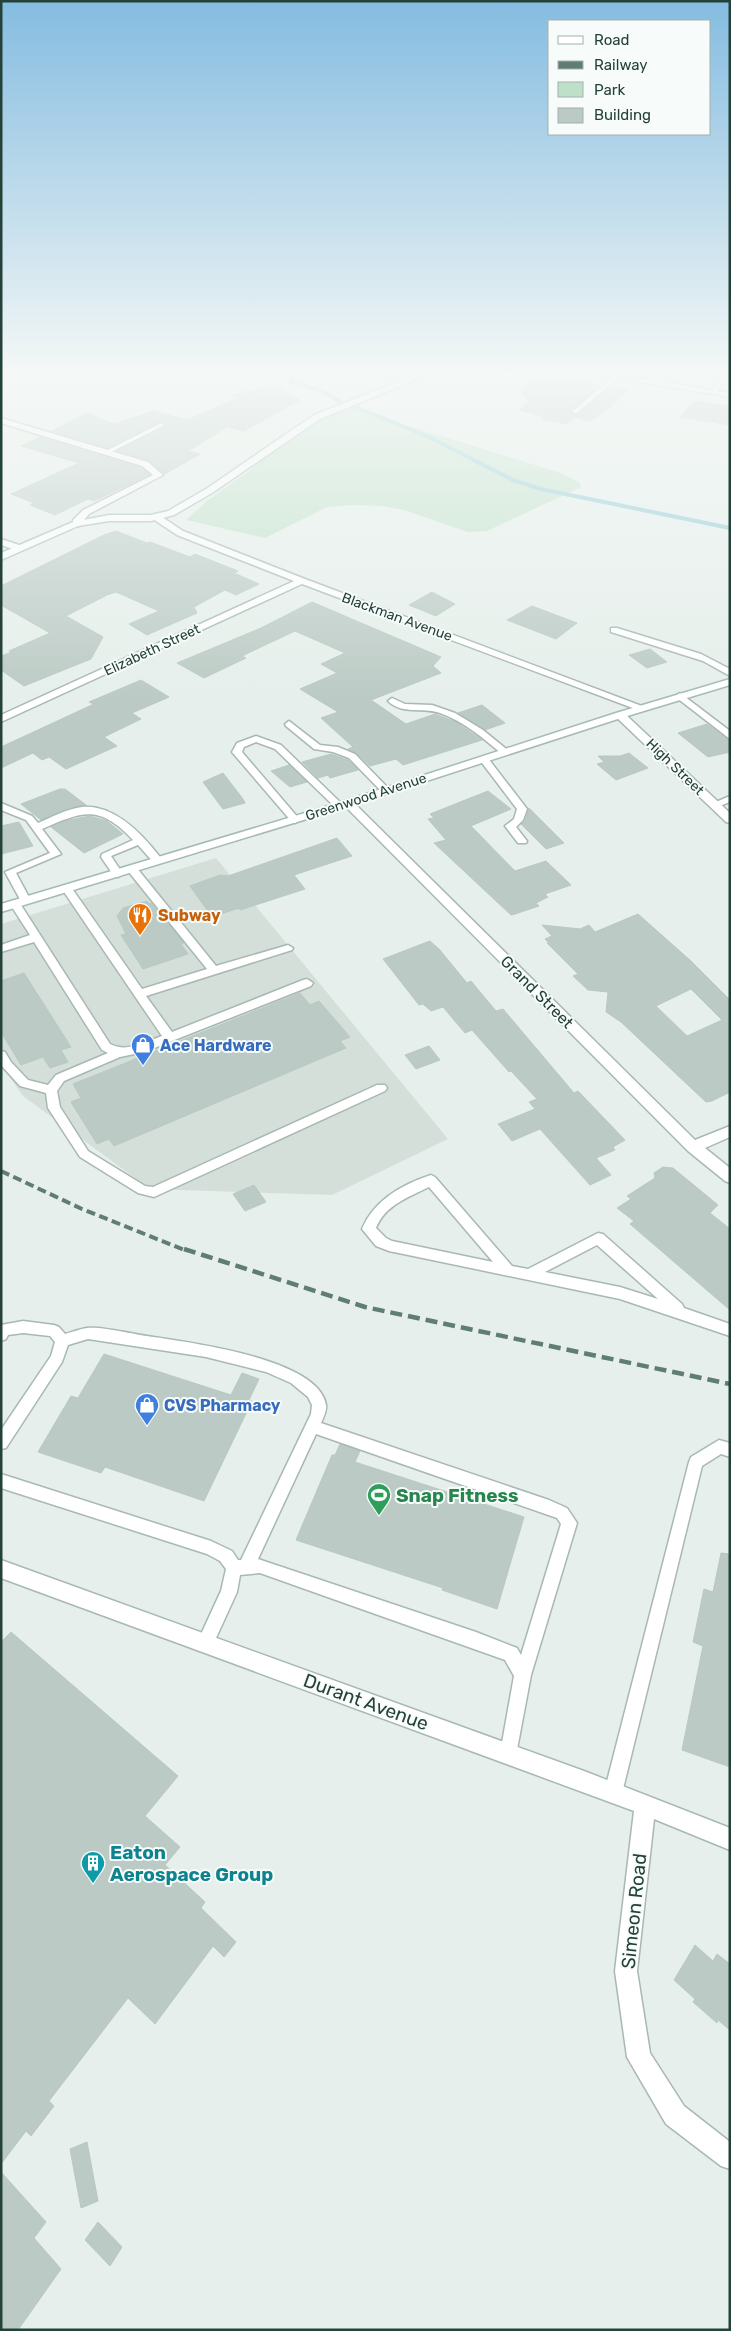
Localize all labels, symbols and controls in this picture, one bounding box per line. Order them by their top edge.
legend [548,20,711,135]
text: Road [594,31,630,49]
text: Railway [594,56,648,74]
text: Park [594,81,625,99]
text: Building [594,106,651,124]
street label: Blackman Avenue [340,589,455,645]
street label: Elizabeth Street [101,620,203,680]
street label: High Street [642,735,708,799]
street label: Greenwood Avenue [303,769,429,825]
restaurant icon: Subway [127,902,153,936]
place label: Subway [158,906,221,925]
street label: Grand Street [497,952,577,1032]
shop icon: Ace Hardware [130,1032,156,1066]
place label: Ace Hardware [160,1036,272,1055]
shop icon: CVS Pharmacy [134,1392,160,1426]
place label: CVS Pharmacy [164,1396,281,1415]
sports icon: Snap Fitness [366,1482,392,1516]
place label: Snap Fitness [396,1484,519,1507]
street label: Durant Avenue [300,1669,432,1735]
place label: Eaton Aerospace Group [110,1841,273,1886]
building icon: Eaton Aerospace Group [80,1850,106,1884]
street label: Simeon Road [616,1852,652,1970]

